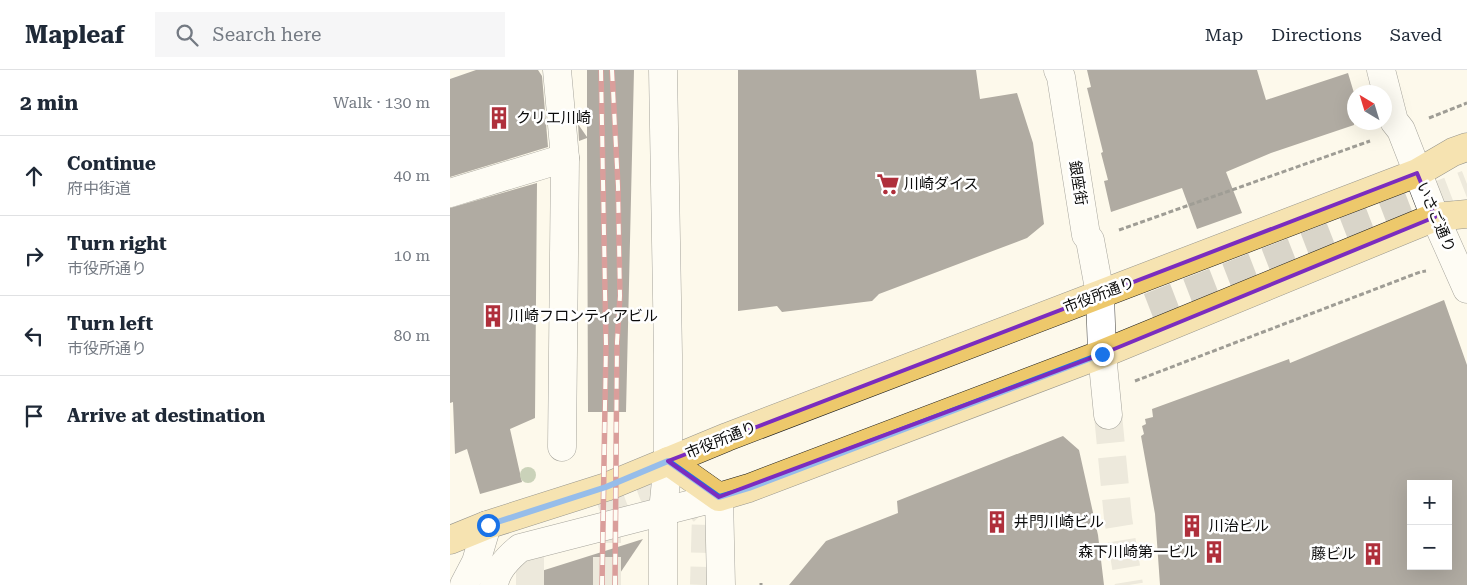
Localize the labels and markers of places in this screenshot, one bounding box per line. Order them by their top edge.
building icon: クリエ川崎 [486,105,512,131]
place label: クリエ川崎 [516,109,591,127]
supermarket icon: 川崎ダイス [875,171,901,197]
place label: 川崎ダイス [904,175,979,193]
building icon: 川崎フロンティアビル [480,303,506,329]
place label: 川崎フロンティアビル [509,307,658,325]
building icon: 井門川崎ビル [984,509,1010,535]
place label: 井門川崎ビル [1014,513,1104,531]
building icon: 川治ビル [1179,513,1205,539]
place label: 川治ビル [1209,517,1269,535]
building icon: 森下川崎第一ビル [1201,539,1227,565]
building icon: 藤ビル [1360,541,1386,567]
place label: 森下川崎第一ビル [1078,543,1198,561]
place label: 藤ビル [1311,545,1356,563]

